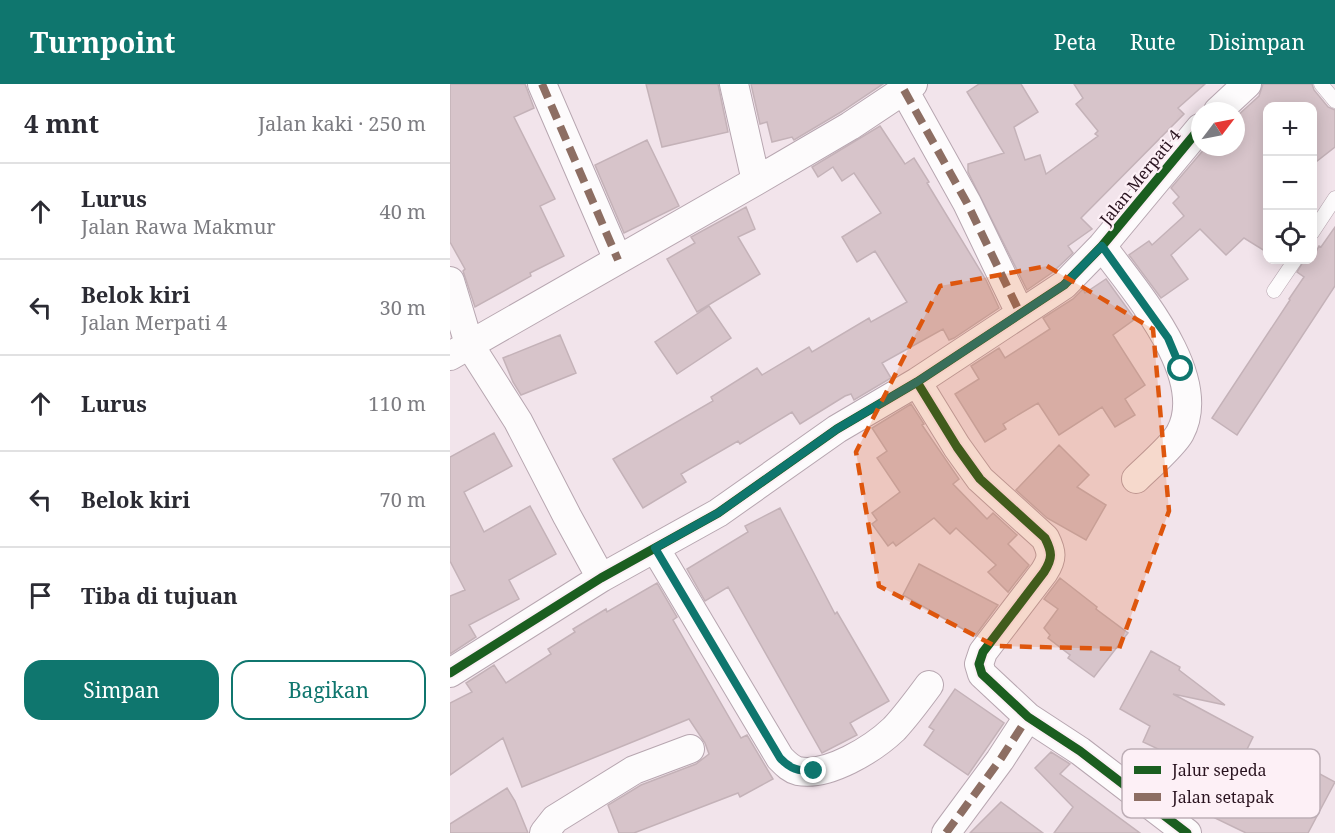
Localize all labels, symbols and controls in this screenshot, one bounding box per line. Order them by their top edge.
text: Turnpoint [30,23,175,61]
text: Peta [1054,28,1097,56]
text: Rute [1130,28,1176,56]
text: Disimpan [1209,28,1305,56]
north arrow [1191,102,1245,156]
map controls [1263,102,1317,264]
button: + [1263,102,1317,156]
text: 4 mnt [24,105,99,141]
text: Jalan kaki · 250 m [258,110,426,137]
street label: Jalan Merpati 4 [1094,125,1185,230]
button: − [1263,156,1317,210]
text: Lurus [81,183,147,213]
icon: ahead [24,195,57,228]
text: 40 m [380,198,426,225]
button: locate [1263,210,1317,264]
text: Jalan Rawa Makmur [81,213,276,240]
text: Belok kiri [81,279,190,309]
icon: left [24,291,57,324]
text: 30 m [380,294,426,321]
text: Jalan Merpati 4 [81,309,227,336]
route start [1167,355,1193,381]
icon: ahead [24,387,57,420]
text: Lurus [81,388,147,418]
text: 110 m [368,390,426,417]
icon: left [24,483,57,516]
text: Belok kiri [81,484,190,514]
text: 70 m [380,486,426,513]
icon: arrive [24,579,57,612]
text: Tiba di tujuan [81,580,238,610]
button: Simpan [24,660,219,720]
button: Bagikan [231,660,426,720]
legend [1122,749,1320,818]
route end [800,757,826,783]
text: Jalur sepeda [1171,759,1267,781]
text: Jalan setapak [1171,786,1274,808]

